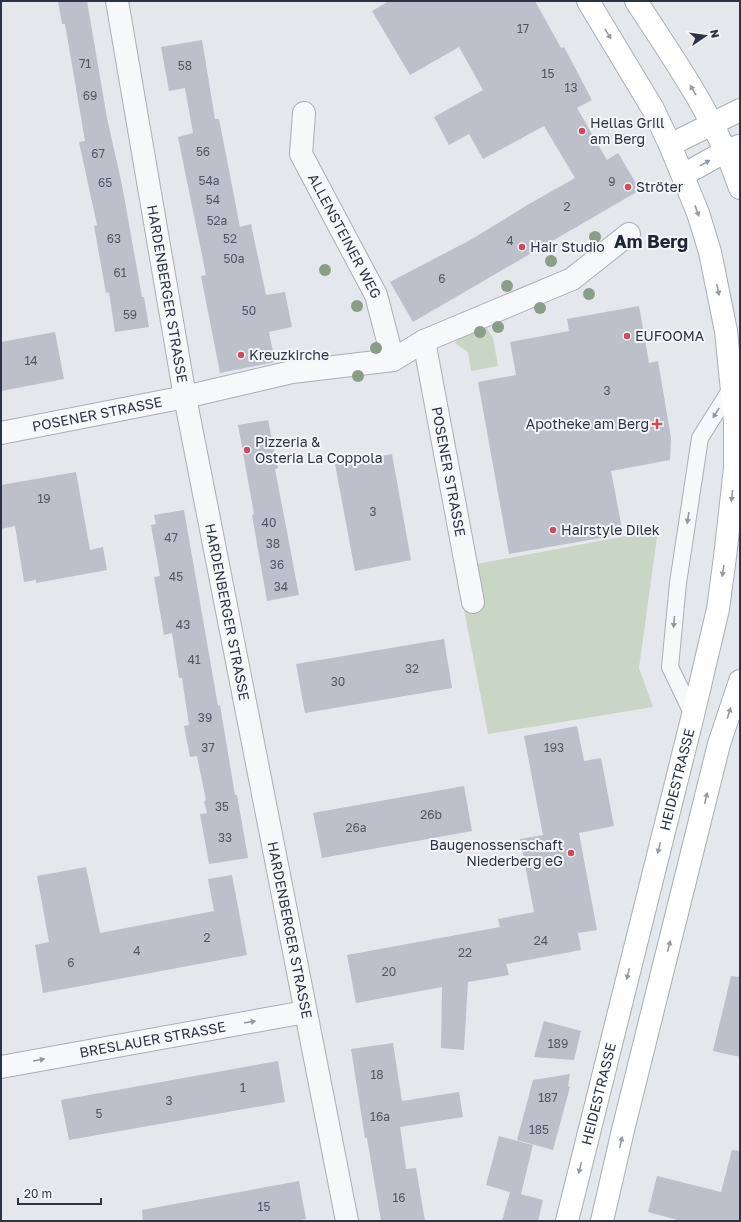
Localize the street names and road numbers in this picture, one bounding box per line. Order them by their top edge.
street label: ALLENSTEINER WEG [305,170,385,301]
street label: HARDENBERGER STRASSE [144,203,191,384]
street label: POSENER STRASSE [31,393,164,435]
street label: POSENER STRASSE [428,405,470,538]
street label: HARDENBERGER STRASSE [202,522,254,702]
street label: HEIDESTRASSE [656,726,697,832]
street label: HARDENBERGER STRASSE [265,840,316,1020]
street label: BRESLAUER STRASSE [78,1018,227,1061]
street label: HEIDESTRASSE [577,1041,619,1147]

